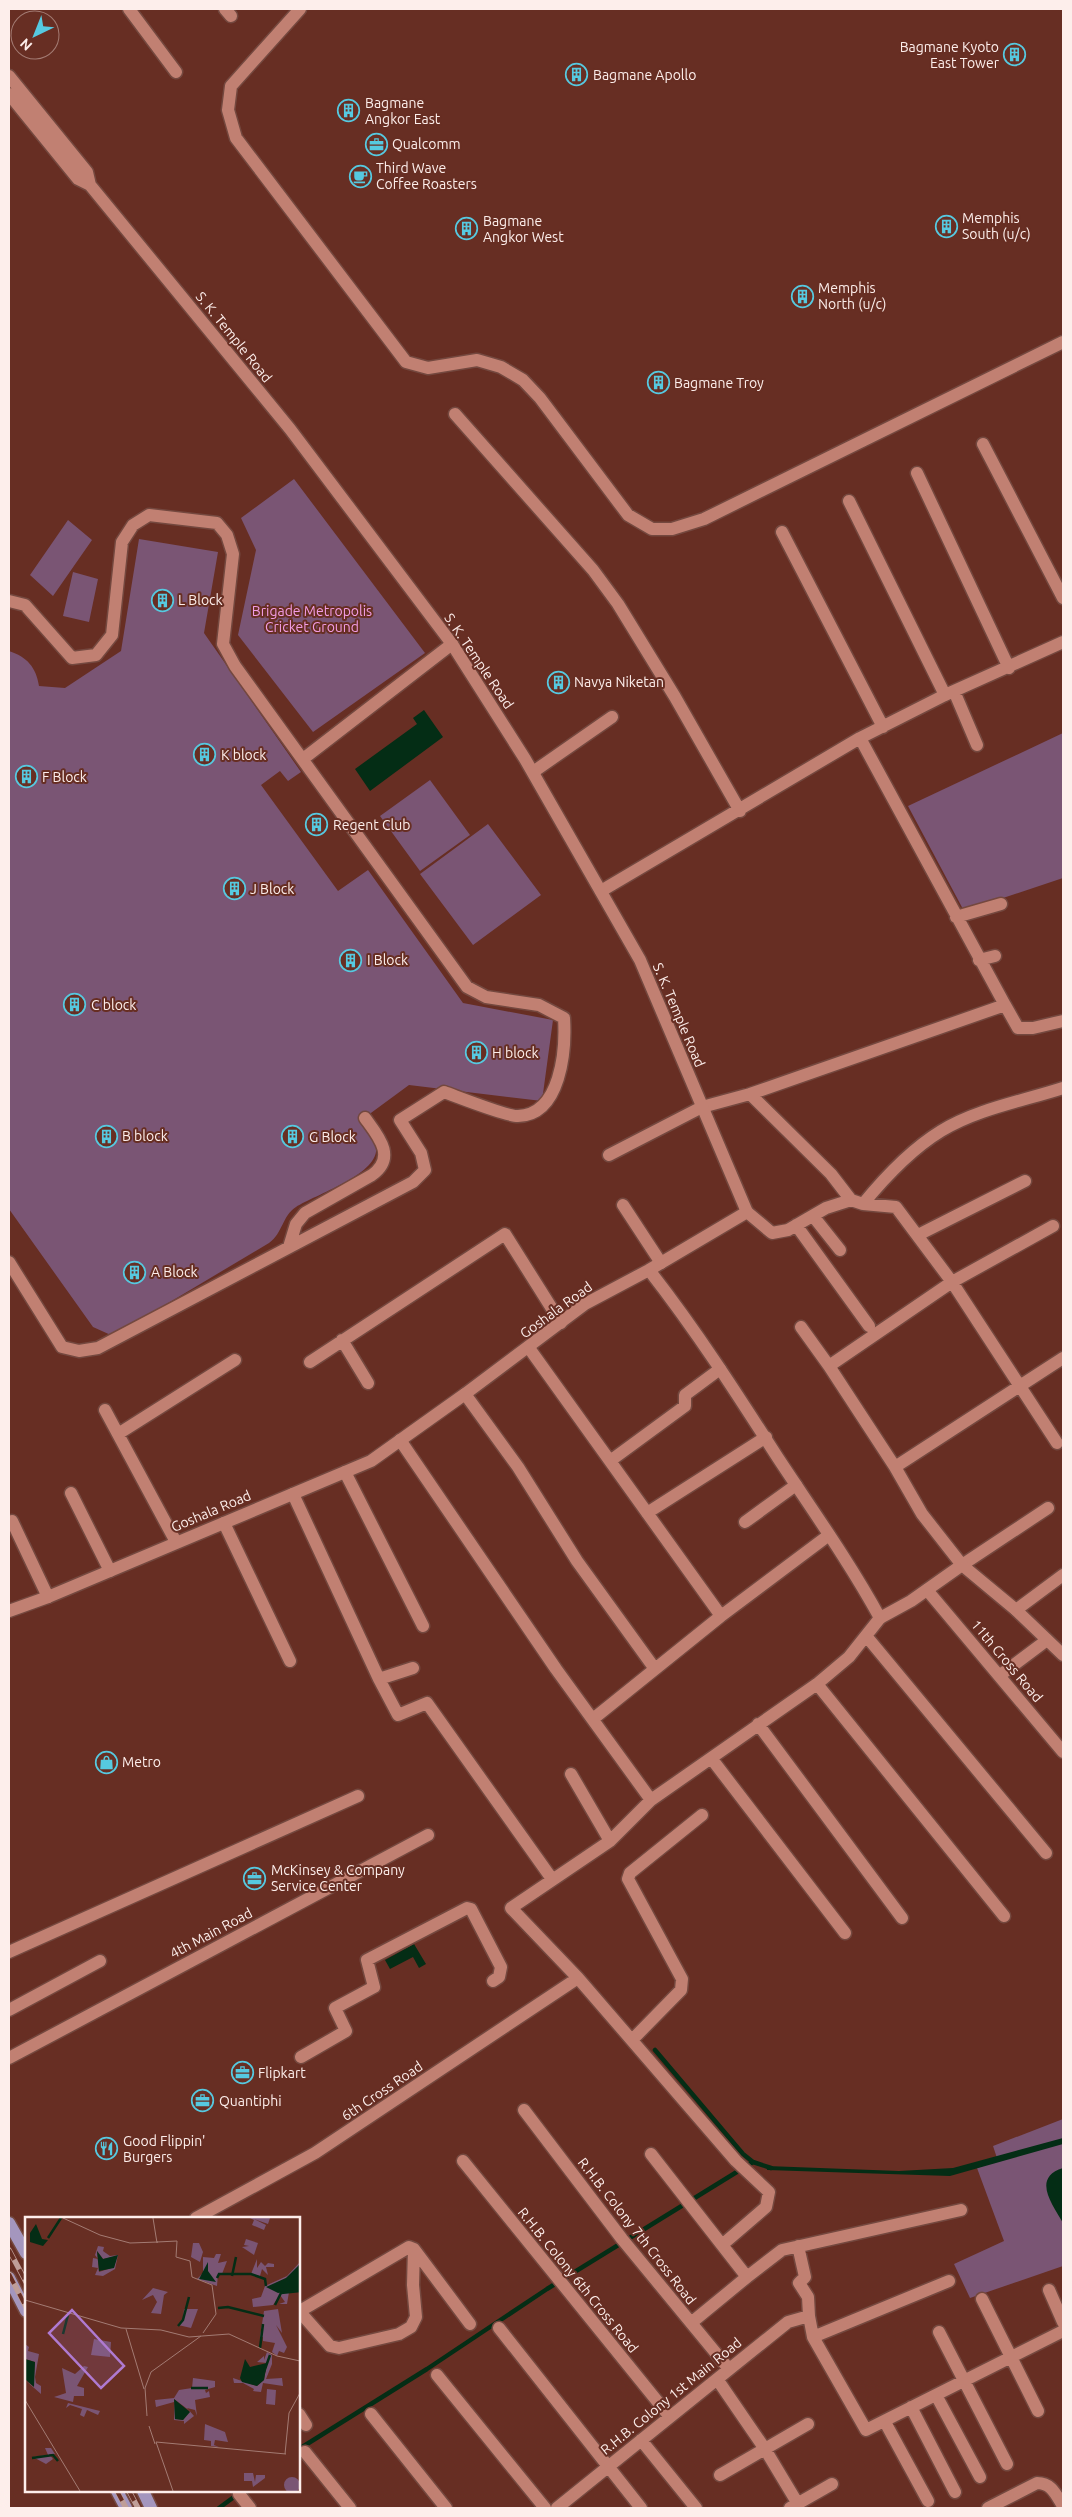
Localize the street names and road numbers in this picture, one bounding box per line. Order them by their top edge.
street label: S. K. Temple Road [193,289,275,385]
street label: S. K. Temple Road [441,610,517,712]
street label: S. K. Temple Road [650,961,708,1069]
street label: Goshala Road [517,1279,595,1341]
street label: Goshala Road [169,1487,253,1535]
street label: 11th Cross Road [968,1617,1046,1705]
street label: 4th Main Road [167,1905,255,1961]
street label: 6th Cross Road [338,2058,426,2124]
street label: R.H.B. Colony 7th Cross Road [575,2154,699,2308]
street label: R.H.B. Colony 6th Cross Road [515,2204,641,2356]
street label: R.H.B. Colony 1st Main Road [597,2334,745,2458]

